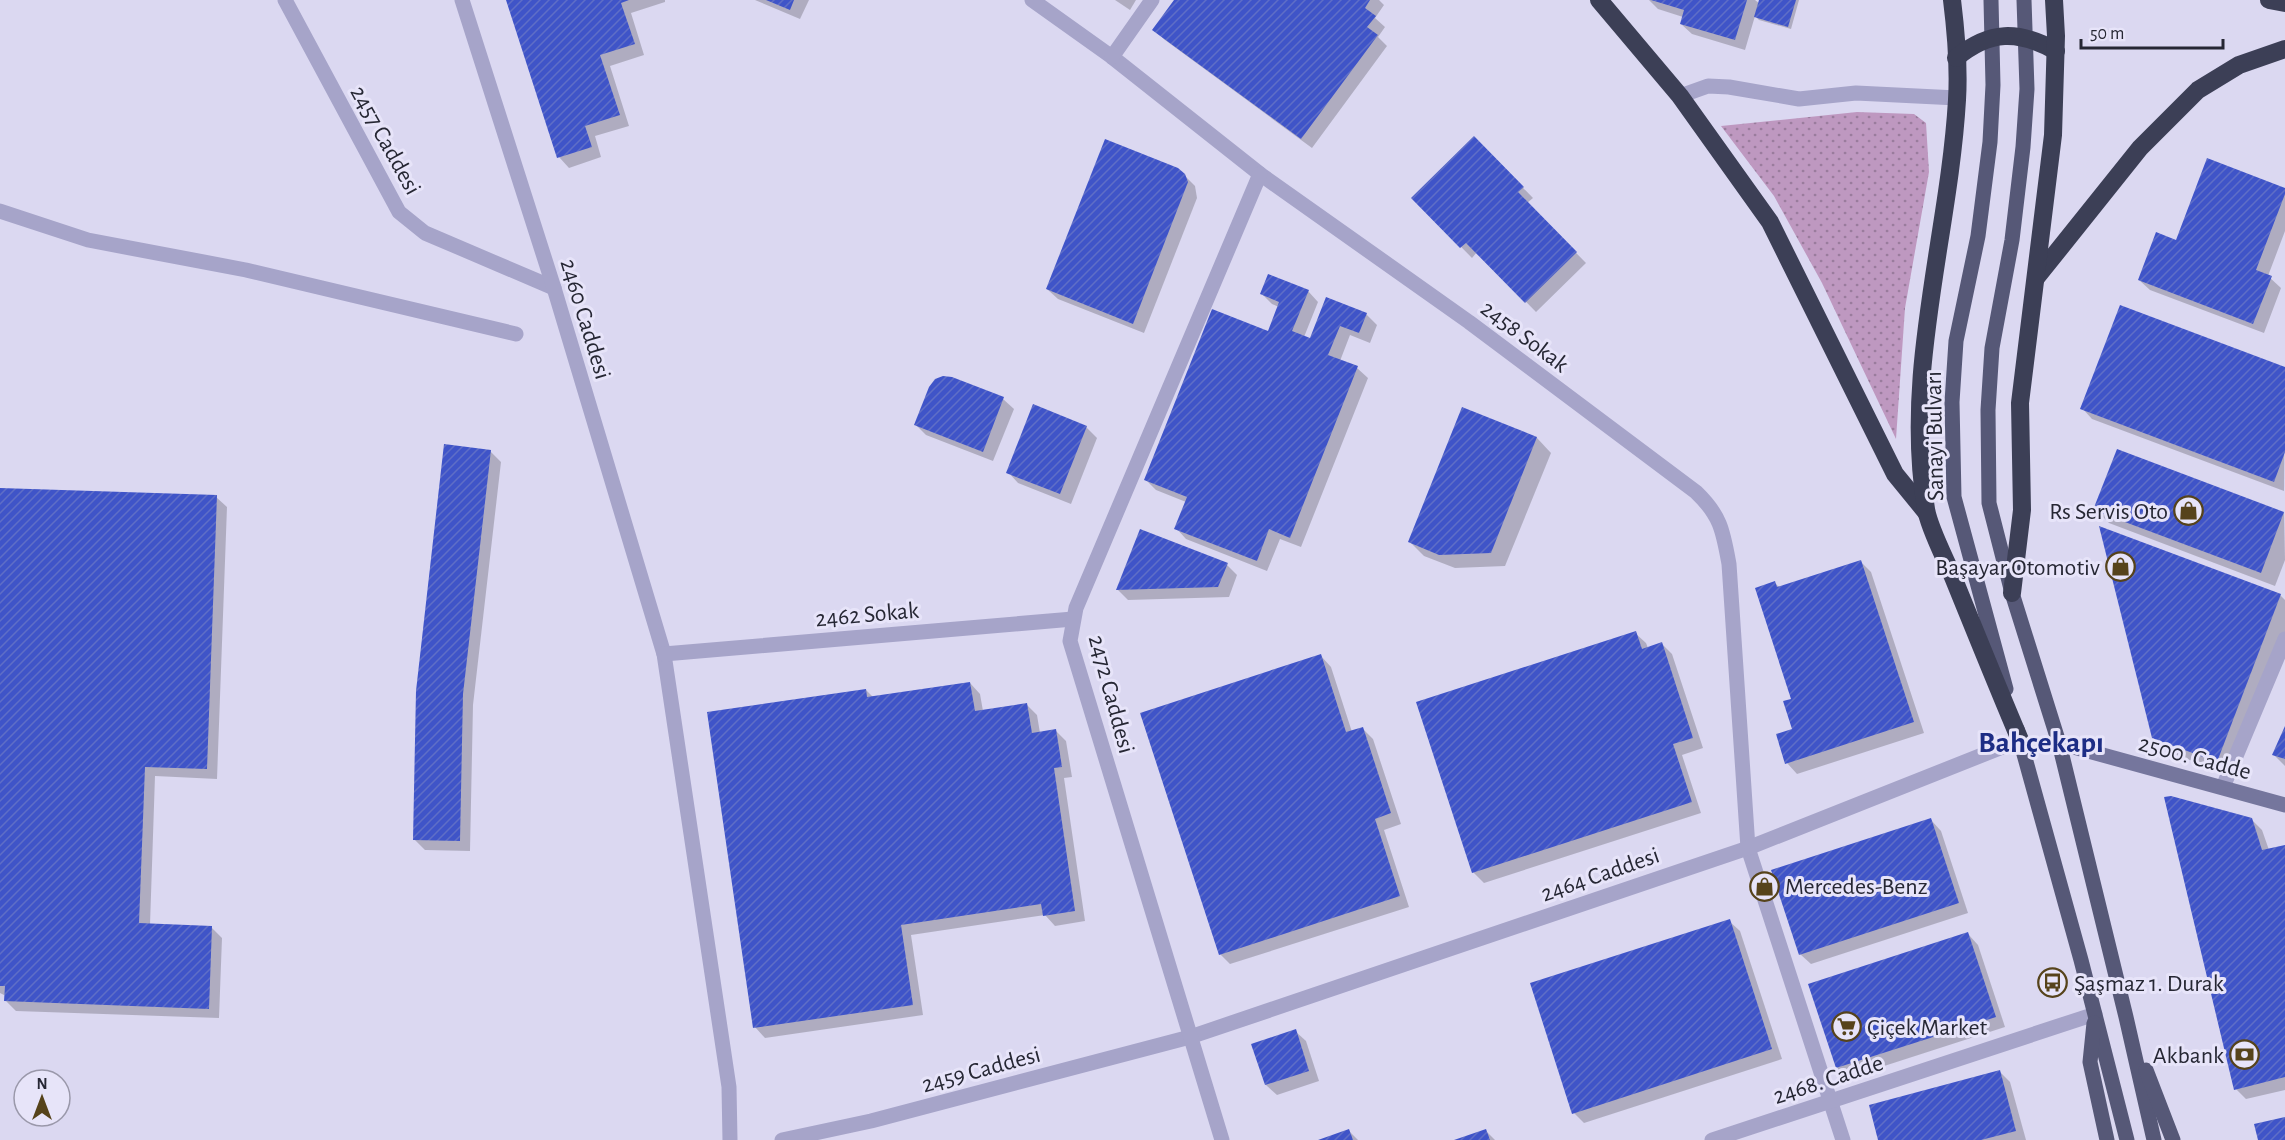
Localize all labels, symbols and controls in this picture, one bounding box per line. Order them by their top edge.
scale bar [2081,12,2224,50]
text: 50 m [2090,25,2124,43]
street label: 2457 Caddesi [345,82,425,199]
street label: 2460 Caddesi [555,256,615,382]
street label: 2458 Sokak [1476,296,1573,377]
street label: Sanayi Bulvarı [1922,371,1948,501]
shop icon: Rs Servis Oto [2173,495,2205,527]
place label: Rs Servis Oto [2049,500,2168,524]
shop icon: Başayar Otomotiv [2105,551,2137,583]
place label: Başayar Otomotiv [1935,556,2100,580]
street label: 2462 Sokak [814,599,920,631]
street label: 2472 Caddesi [1084,632,1138,756]
district label: Bahçekapı [1978,728,2104,758]
street label: 2500. Cadde [2136,731,2254,784]
street label: 2464 Caddesi [1538,844,1663,906]
shop icon: Mercedes-Benz [1748,870,1780,902]
place label: Mercedes-Benz [1785,875,1928,899]
bus stop icon: Şaşmaz 1. Durak [2037,967,2069,999]
place label: Şaşmaz 1. Durak [2074,972,2224,996]
supermarket icon: Çiçek Market [1830,1011,1862,1043]
place label: Çiçek Market [1867,1016,1987,1040]
bank icon: Akbank [2229,1039,2261,1071]
street label: 2459 Caddesi [919,1043,1043,1097]
place label: Akbank [2153,1044,2224,1068]
street label: 2468. Cadde [1770,1051,1886,1109]
north arrow [12,1068,72,1128]
text: N [36,1076,48,1092]

